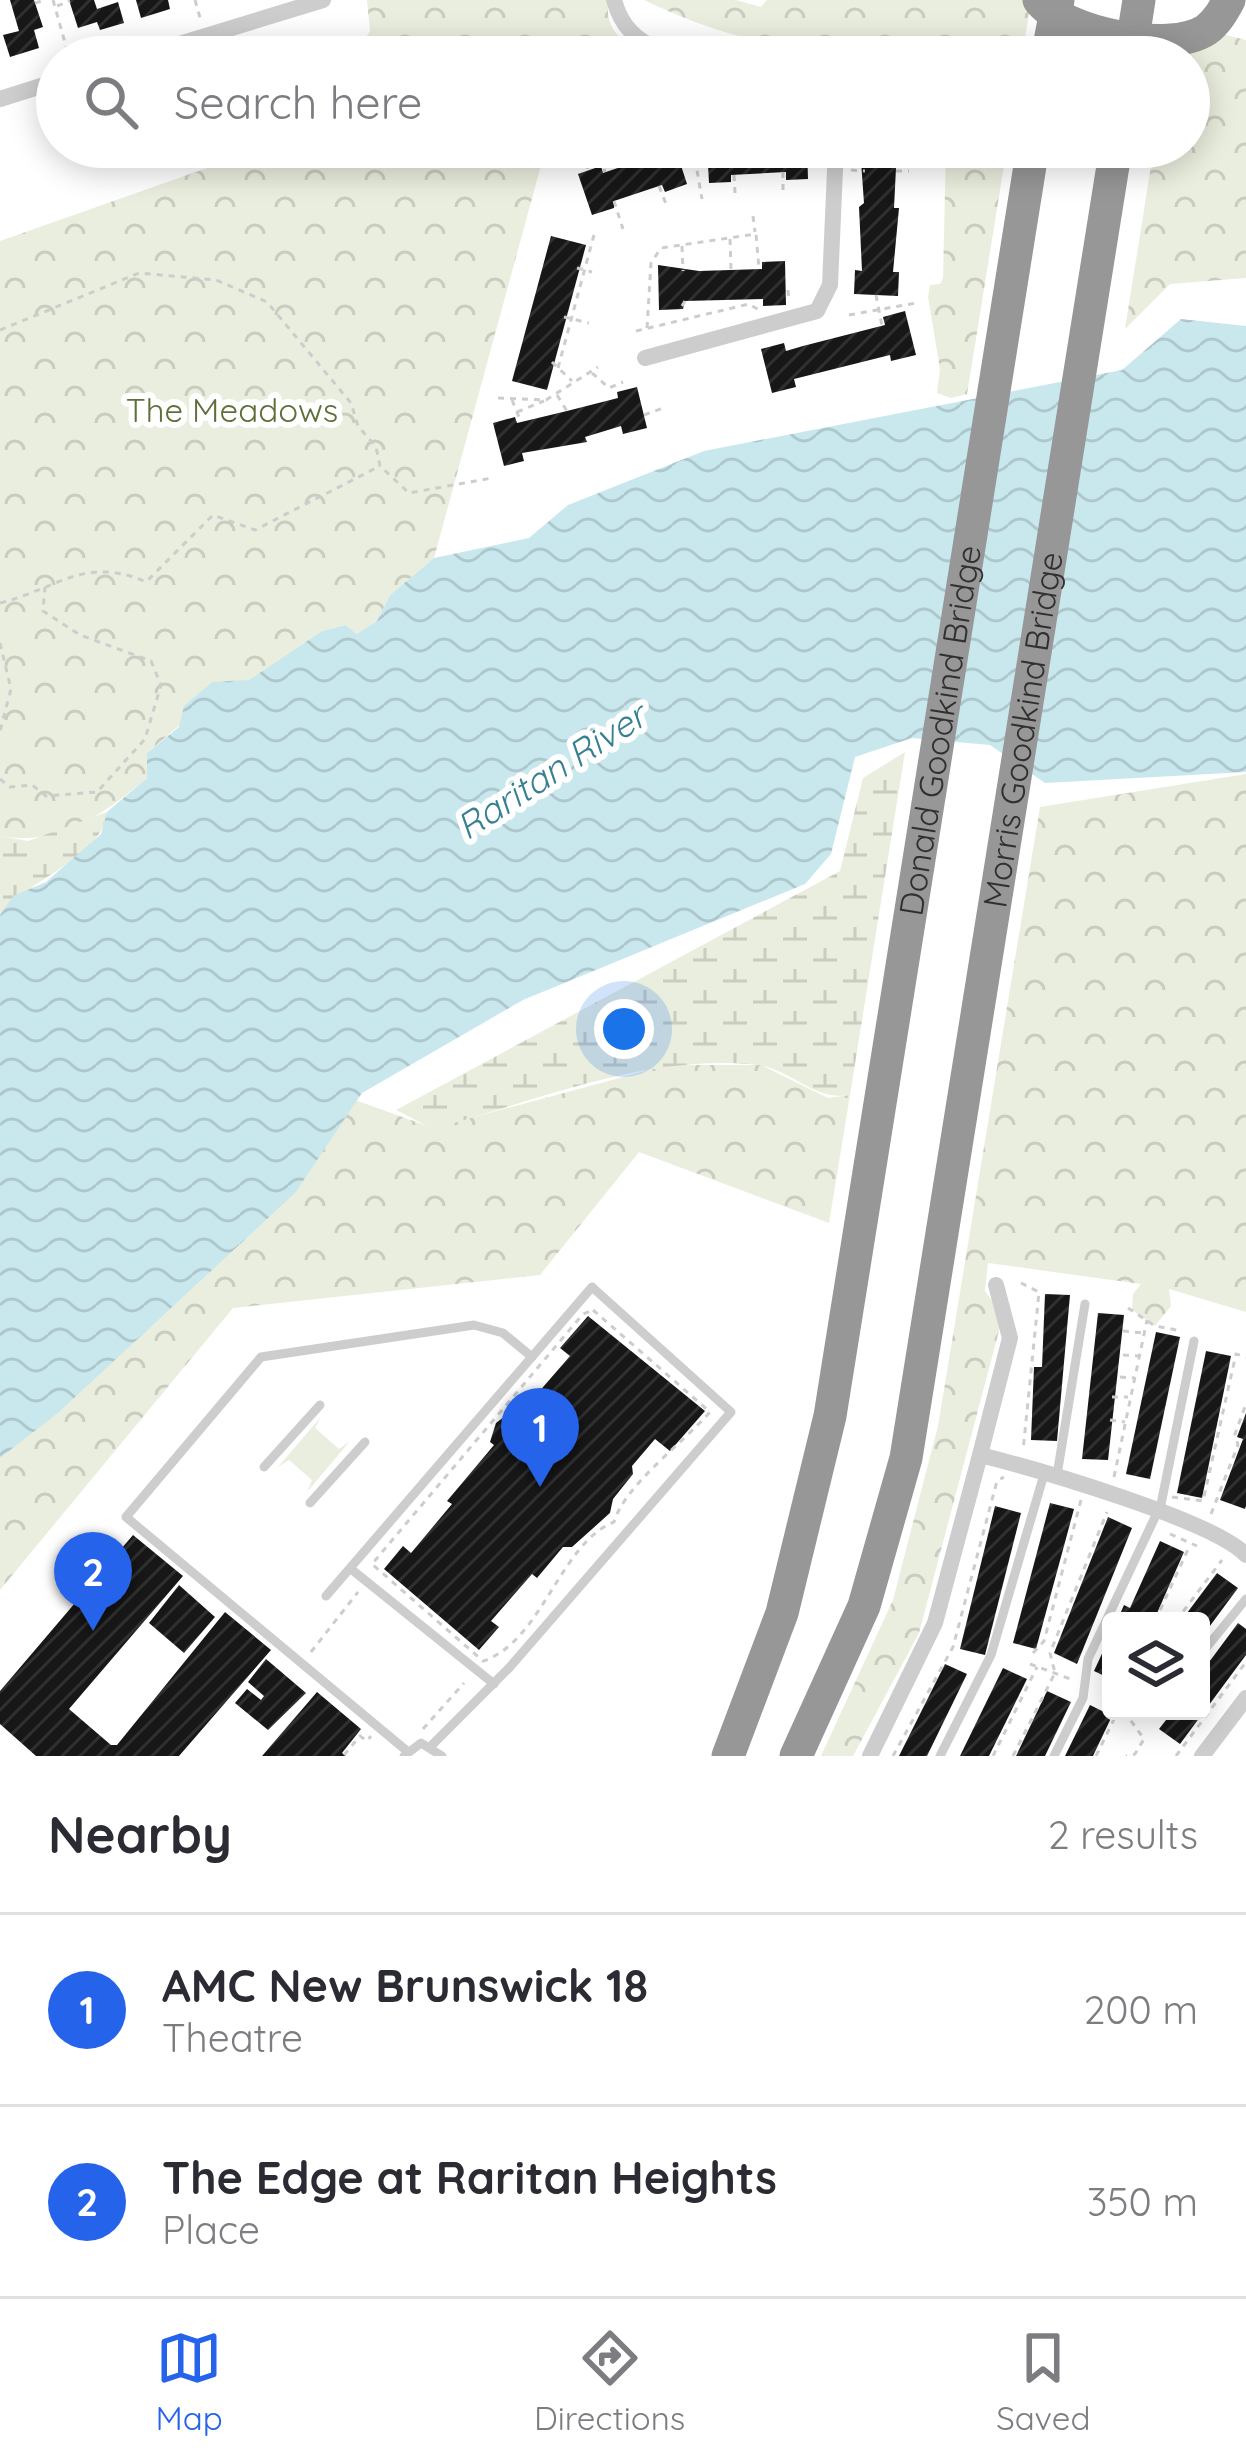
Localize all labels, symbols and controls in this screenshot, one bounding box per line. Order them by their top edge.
search box [36,36,1210,168]
icon: search [78,69,144,135]
text: Search here [174,74,422,130]
park label: The Meadows [126,389,338,430]
street label: Donald Goodkind Bridge [889,542,989,919]
street label: Morris Goodkind Bridge [973,549,1071,911]
water label: Raritan River [447,690,658,849]
your location [594,999,654,1059]
pin: 1 [501,1388,579,1487]
pin: 2 [54,1532,132,1631]
map controls [1102,1612,1210,1720]
button: layers [1102,1612,1210,1720]
text: Nearby [48,1802,232,1866]
text: 2 results [1048,1810,1198,1859]
text: AMC New Brunswick 18 [162,1957,648,2013]
text: 1 [79,1985,95,2034]
text: 200 m [1084,1985,1198,2034]
text: Theatre [162,2013,303,2062]
text: The Edge at Raritan Heights [162,2149,777,2205]
text: 2 [76,2177,98,2226]
text: 350 m [1087,2177,1198,2226]
text: Place [162,2205,260,2254]
tab: Map [156,2325,223,2438]
tab: Directions [534,2325,685,2438]
tab: Saved [996,2325,1090,2438]

